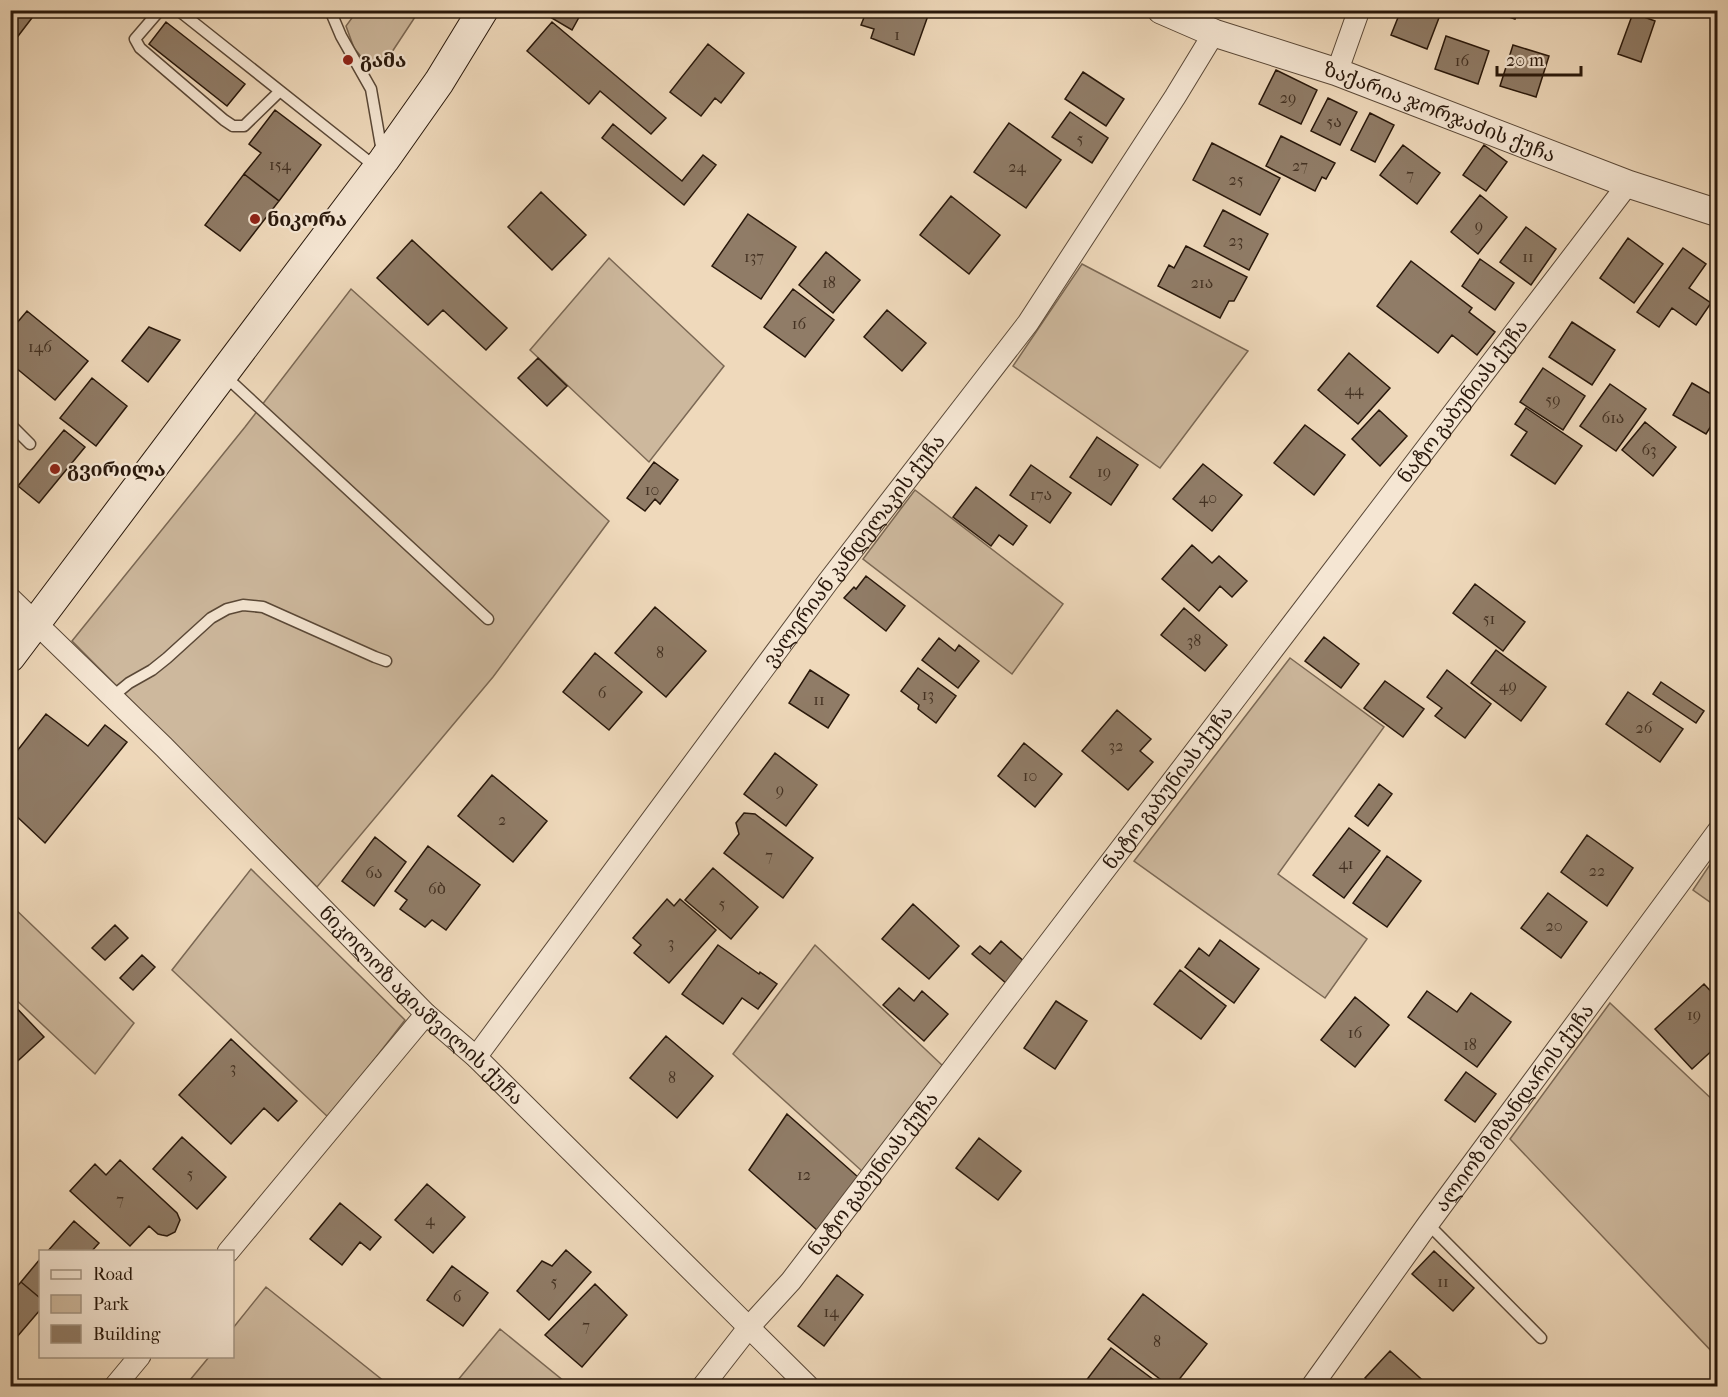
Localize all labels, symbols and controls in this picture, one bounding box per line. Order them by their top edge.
house number: 1 [894,25,900,44]
scale bar [1497,39,1581,77]
place label: გამა [360,49,406,72]
text: 20 m [1506,50,1544,71]
house number: 16 [1455,51,1469,70]
marker: გამა [341,53,355,67]
street label: ზაქარია ჯორჯაძის ქუჩა [1321,58,1559,167]
house number: 29 [1280,88,1296,107]
house number: 5ა [1326,112,1342,131]
house number: 5 [1077,129,1084,148]
house number: 154 [269,155,292,174]
house number: 27 [1292,156,1308,175]
house number: 24 [1008,157,1026,176]
house number: 7 [1406,165,1414,184]
house number: 25 [1228,170,1244,189]
place label: ნიკორა [267,208,347,231]
marker: ნიკორა [248,212,262,226]
house number: 9 [1475,216,1483,235]
house number: 23 [1229,231,1243,250]
house number: 137 [744,247,764,266]
house number: 11 [1522,247,1534,266]
house number: 18 [822,273,836,292]
house number: 21ა [1191,273,1213,292]
house number: 16 [792,314,806,333]
street label: ნატო გაბუნიას ქუჩა [1393,315,1533,488]
house number: 146 [28,337,52,356]
house number: 44 [1345,380,1364,399]
house number: 59 [1545,390,1561,409]
house number: 61ა [1602,408,1624,427]
street label: ვალერიან კანდელაკის ქუჩა [758,430,950,671]
house number: 63 [1641,440,1657,459]
place label: გვირილა [67,458,166,481]
marker: გვირილა [48,462,62,476]
house number: 19 [1097,462,1111,481]
house number: 10 [645,480,659,499]
house number: 17ა [1030,485,1052,504]
house number: 40 [1199,488,1217,507]
house number: 51 [1483,609,1495,628]
house number: 38 [1187,631,1201,650]
house number: 8 [656,643,664,662]
house number: 49 [1499,676,1517,695]
house number: 6 [598,683,607,702]
house number: 13 [922,685,934,704]
house number: 11 [813,690,825,709]
street label: ნატო გაბუნიას ქუჩა [1098,701,1238,874]
house number: 26 [1636,718,1653,737]
house number: 32 [1109,736,1123,755]
house number: 10 [1023,766,1037,785]
house number: 9 [776,780,784,799]
house number: 2 [498,810,506,829]
house number: 7 [765,846,773,865]
house number: 41 [1338,854,1354,873]
house number: 22 [1589,861,1605,880]
house number: 6ა [365,863,383,882]
house number: 6ბ [428,879,446,898]
house number: 5 [719,894,726,913]
street label: ნიკოლოზ აგიაშვილის ქუჩა [314,901,528,1110]
house number: 20 [1545,916,1563,935]
house number: 3 [668,933,674,952]
street label: ალიოზ მიზანდარის ქუჩა [1430,999,1599,1216]
house number: 19 [1687,1005,1701,1024]
house number: 16 [1348,1023,1362,1042]
house number: 18 [1463,1035,1477,1054]
house number: 3 [230,1058,236,1077]
house number: 8 [668,1068,676,1087]
street label: ნატო გაბუნიას ქუჩა [803,1088,943,1260]
house number: 5 [187,1164,194,1183]
house number: 12 [797,1165,811,1184]
house number: 7 [116,1190,124,1209]
house number: 4 [425,1210,435,1229]
legend [39,1250,234,1358]
text: Road [93,1264,133,1285]
house number: 5 [551,1272,558,1291]
house number: 11 [1437,1272,1449,1291]
house number: 6 [453,1287,462,1306]
text: Park [93,1294,130,1315]
house number: 14 [823,1302,839,1321]
house number: 7 [582,1316,590,1335]
text: Building [93,1324,161,1345]
house number: 8 [1153,1332,1161,1351]

